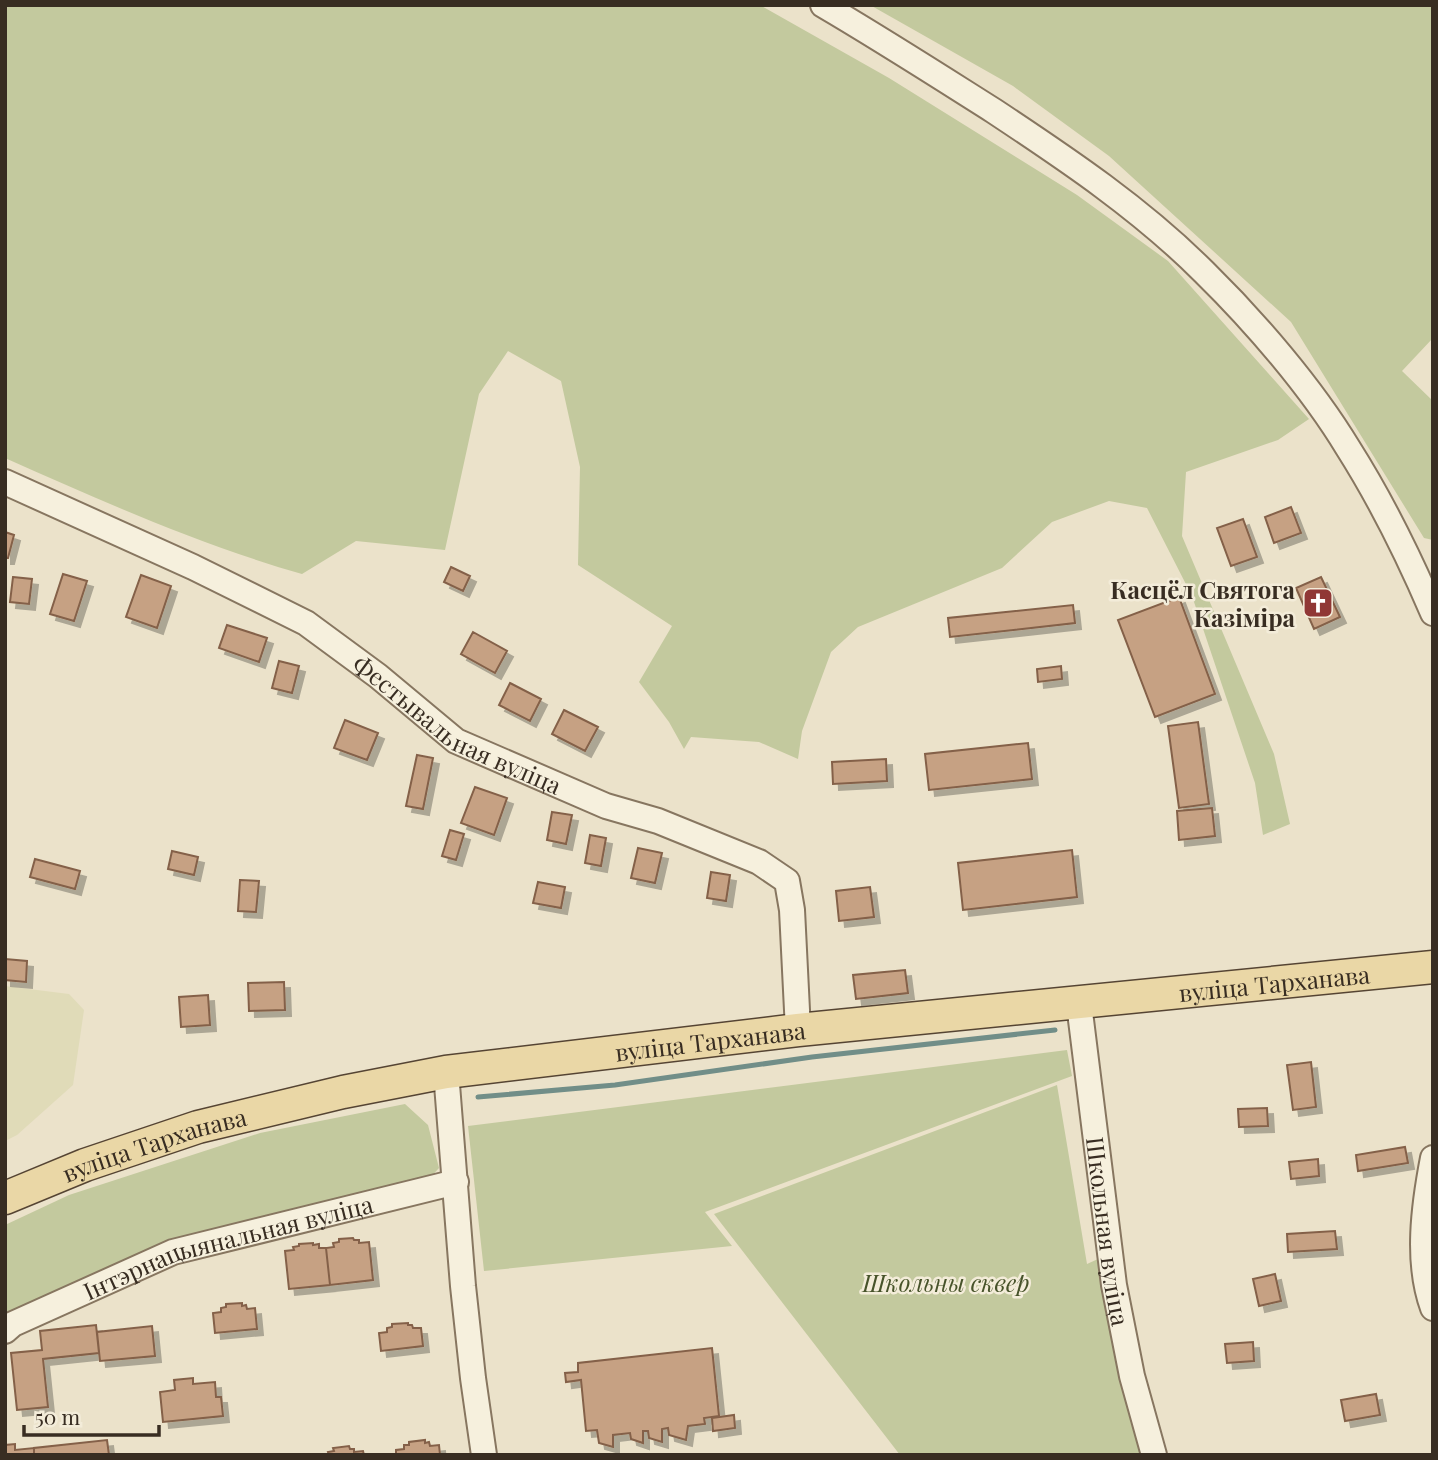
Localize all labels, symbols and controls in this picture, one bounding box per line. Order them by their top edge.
place label: Касцёл Святога Казіміра [1110,573,1296,633]
church icon: Касцёл Святога Казіміра [1301,586,1335,620]
street label: Фестывальная вуліца [347,647,567,801]
street label: вуліца Тарханава [1177,957,1371,1008]
street label: вуліца Тарханава [613,1013,807,1068]
street label: вуліца Тарханава [57,1100,250,1189]
street label: Школьная вуліца [1080,1135,1138,1328]
street label: Інтэрнацыянальная вуліца [78,1187,376,1307]
park label: Школьны сквер [861,1266,1030,1298]
scale bar [24,1394,159,1438]
text: 50 m [35,1402,81,1430]

